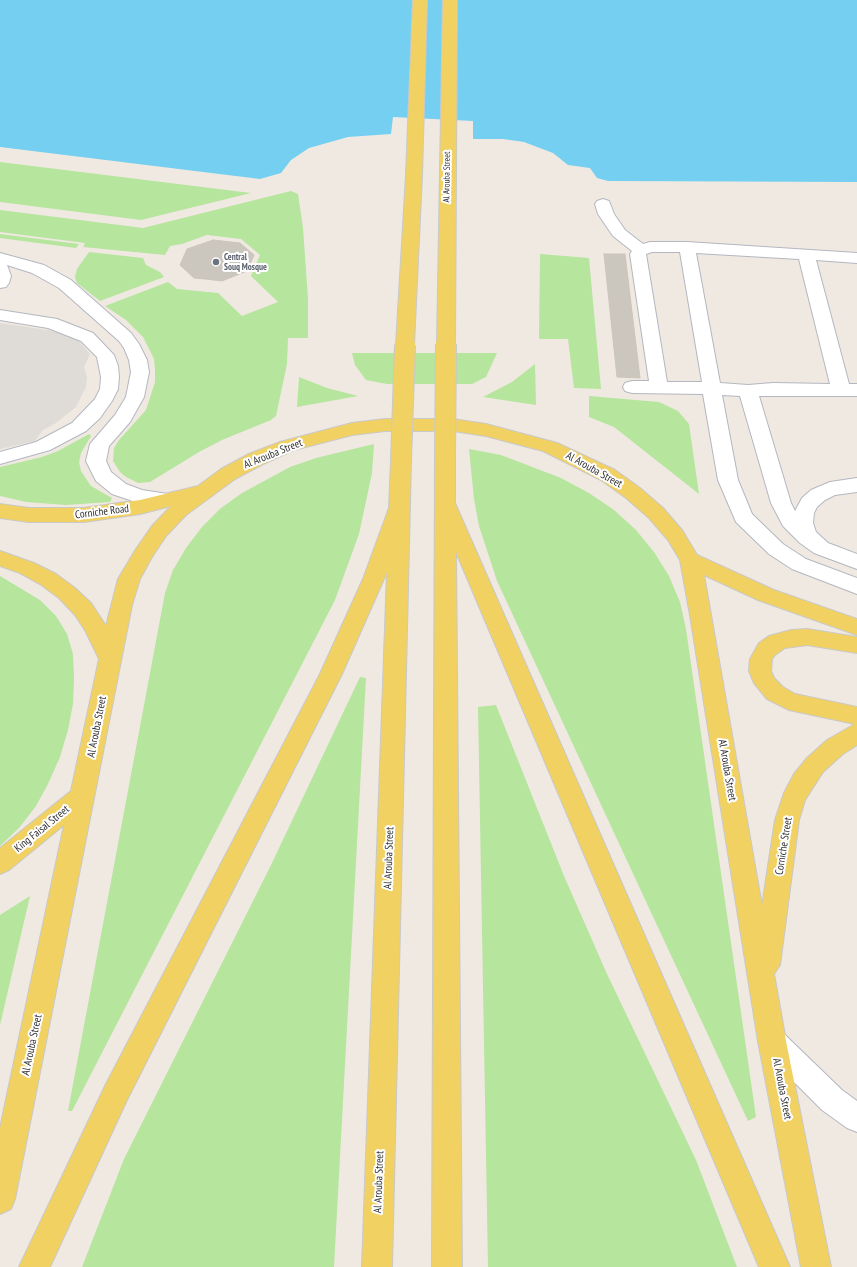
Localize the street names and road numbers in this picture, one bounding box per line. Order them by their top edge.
street label: Al Arouba Street [441,151,453,203]
street label: Al Arouba Street [242,436,304,472]
street label: Al Arouba Street [564,449,624,491]
street label: Corniche Road [74,502,130,522]
street label: Al Arouba Street [85,695,109,759]
street label: Al Arouba Street [715,738,739,802]
street label: King Faisal Street [12,803,72,855]
street label: Corniche Street [773,816,795,876]
street label: Al Arouba Street [381,827,397,889]
street label: Al Arouba Street [19,1013,45,1077]
street label: Al Arouba Street [770,1057,794,1121]
street label: Al Arouba Street [371,1151,387,1213]

